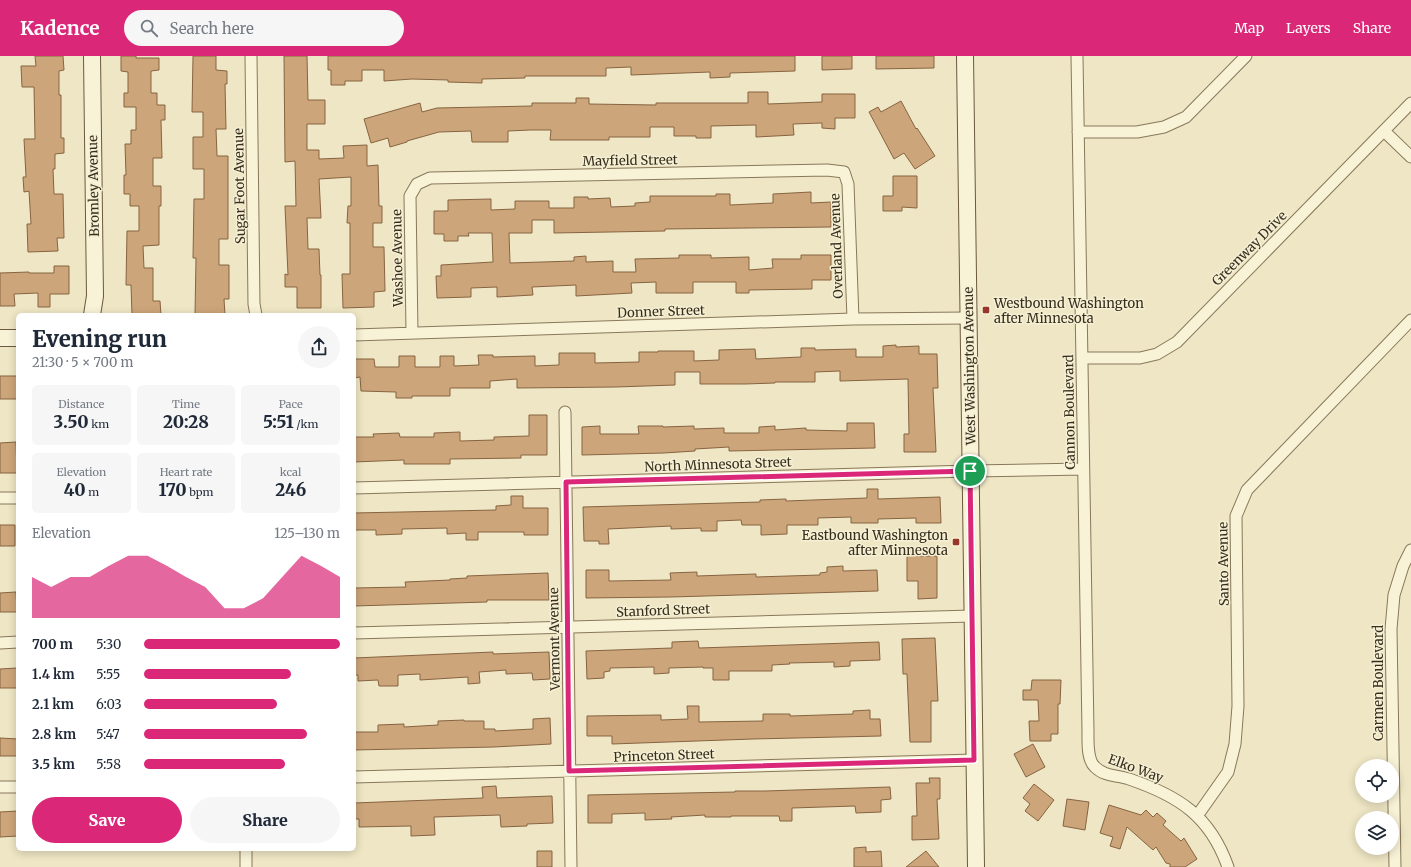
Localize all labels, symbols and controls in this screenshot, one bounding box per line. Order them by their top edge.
search box [124,10,404,46]
text: Kadence [20,16,100,40]
icon: search [138,17,160,39]
text: Search here [170,19,254,38]
text: Map [1234,19,1264,37]
text: Layers [1286,19,1331,37]
text: Share [1353,19,1391,37]
street label: Sugar Foot Avenue [230,128,249,244]
street label: Bromley Avenue [84,135,103,237]
street label: Mayfield Street [582,151,678,170]
street label: Overland Avenue [826,193,847,299]
street label: Greenway Drive [1208,207,1291,289]
street label: Washoe Avenue [388,209,407,308]
street label: West Washington Avenue [960,286,979,446]
place label: Westbound Washington after Minnesota [993,295,1144,327]
street label: Donner Street [617,301,705,322]
marker: Westbound Washington after Minnesota [981,305,991,315]
text: Evening run [32,325,167,353]
button: share [298,326,340,368]
text: 21:30 · 5 × 700 m [32,354,133,371]
street label: Cannon Boulevard [1060,354,1079,470]
text: Distance [58,397,104,411]
text: Time [172,397,200,411]
text: Pace [279,397,303,411]
text: 3.50 [53,411,89,433]
text: 20:28 [163,411,209,433]
text: 5:51 [263,411,294,433]
text: km [89,417,109,431]
text: /km [294,417,318,431]
street label: North Minnesota Street [644,453,792,476]
pin [953,454,987,488]
icon: arrive [959,460,981,482]
text: Elevation [56,465,106,479]
text: Heart rate [160,465,212,479]
text: kcal [280,465,301,479]
text: 40 [64,479,86,501]
text: 170 [159,479,187,501]
text: 246 [275,479,306,501]
text: m [86,485,99,499]
text: bpm [187,485,213,499]
street label: Santo Avenue [1214,521,1233,606]
text: Elevation [32,525,91,542]
text: 125–130 m [274,525,340,542]
place label: Eastbound Washington after Minnesota [802,527,948,559]
marker: Eastbound Washington after Minnesota [951,537,961,547]
street label: Vermont Avenue [545,587,564,692]
street label: Stanford Street [616,600,710,621]
street label: Carmen Boulevard [1370,625,1387,741]
text: 700 m [32,636,73,653]
text: 5:30 [96,636,121,653]
text: 1.4 km [32,666,75,683]
text: 5:55 [96,666,120,683]
text: 2.1 km [32,696,74,713]
text: 6:03 [96,696,122,713]
text: 2.8 km [32,726,76,743]
text: 5:47 [96,726,120,743]
street label: Princeton Street [613,745,715,766]
street label: Elko Way [1106,751,1166,786]
text: 3.5 km [32,756,75,773]
text: 5:58 [96,756,121,773]
map controls [1355,759,1399,855]
button: locate [1355,759,1399,803]
button: Save [32,797,182,843]
button: Share [190,797,340,843]
button: layers [1355,811,1399,855]

